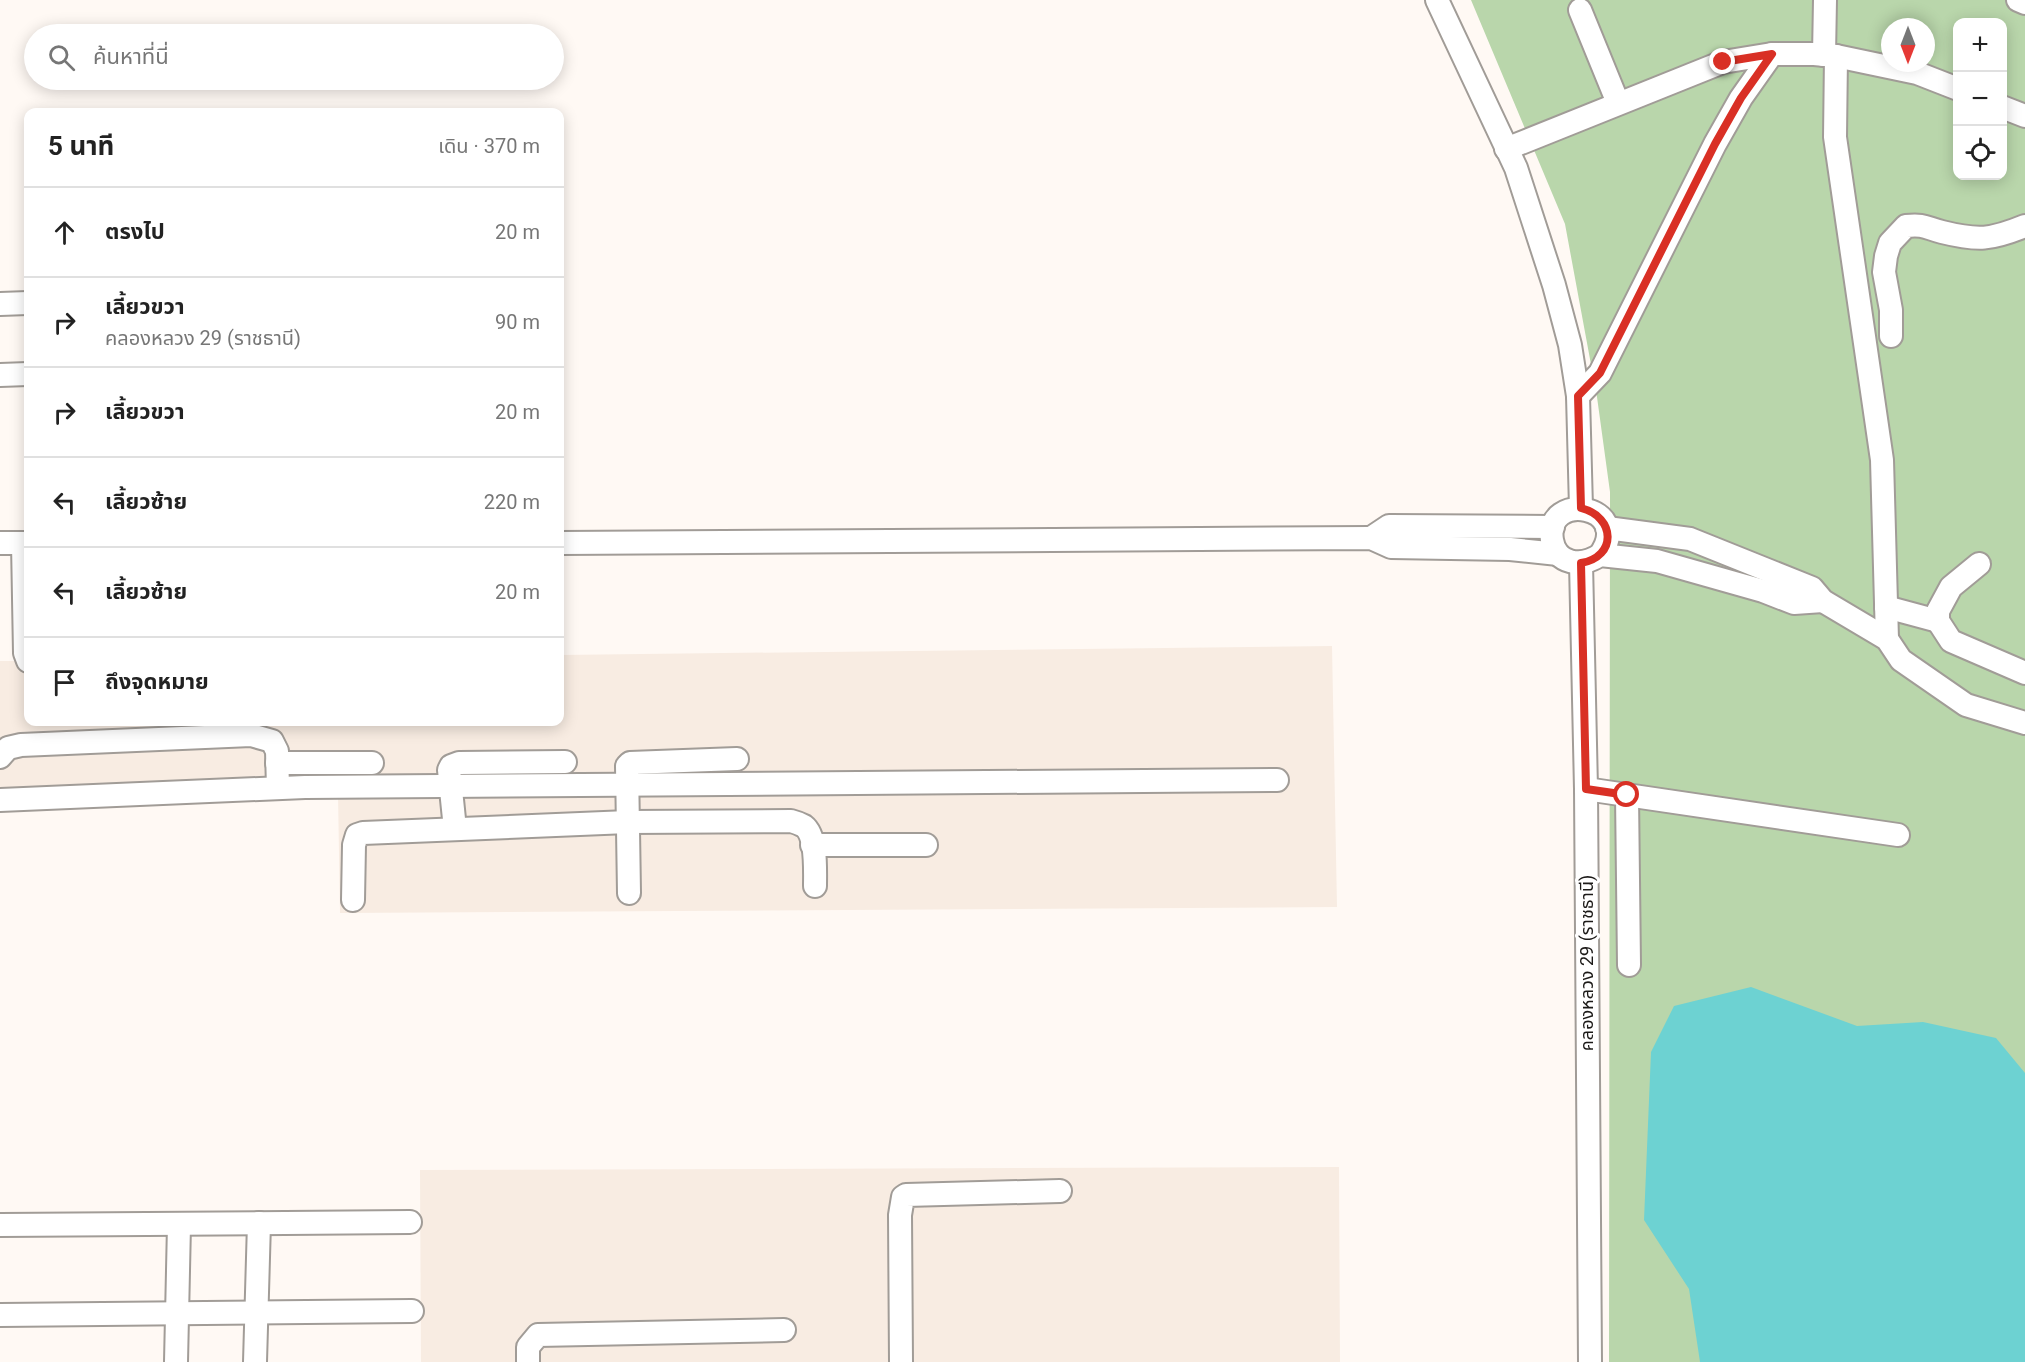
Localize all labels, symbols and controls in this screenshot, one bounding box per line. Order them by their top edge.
north arrow [1881,18,1935,72]
map controls [1953,18,2007,180]
button: + [1953,18,2007,72]
search box [24,24,564,90]
icon: search [45,41,78,74]
text: ค้นหาที่นี่ [93,44,169,69]
route end [1709,48,1735,74]
button: − [1953,72,2007,126]
button: locate [1953,126,2007,180]
text: 5 นาที [48,131,114,161]
text: เดิน · 370 m [438,134,540,158]
icon: ahead [48,216,81,249]
text: ตรงไป [105,219,165,244]
text: 20 m [495,220,540,244]
text: เลี้ยวขวา [105,294,185,319]
icon: right [48,306,81,339]
text: 90 m [495,310,540,334]
text: คลองหลวง 29 (ราชธานี) [105,326,301,350]
icon: right [48,396,81,429]
text: เลี้ยวขวา [105,399,185,424]
text: 20 m [495,400,540,424]
icon: left [48,486,81,519]
text: เลี้ยวซ้าย [105,489,187,514]
text: 220 m [484,490,540,514]
icon: left [48,576,81,609]
text: เลี้ยวซ้าย [105,579,187,604]
text: 20 m [495,580,540,604]
icon: arrive [48,666,81,699]
text: ถึงจุดหมาย [105,669,209,694]
route start [1613,781,1639,807]
street label: คลองหลวง 29 (ราชธานี) [1576,875,1598,1051]

